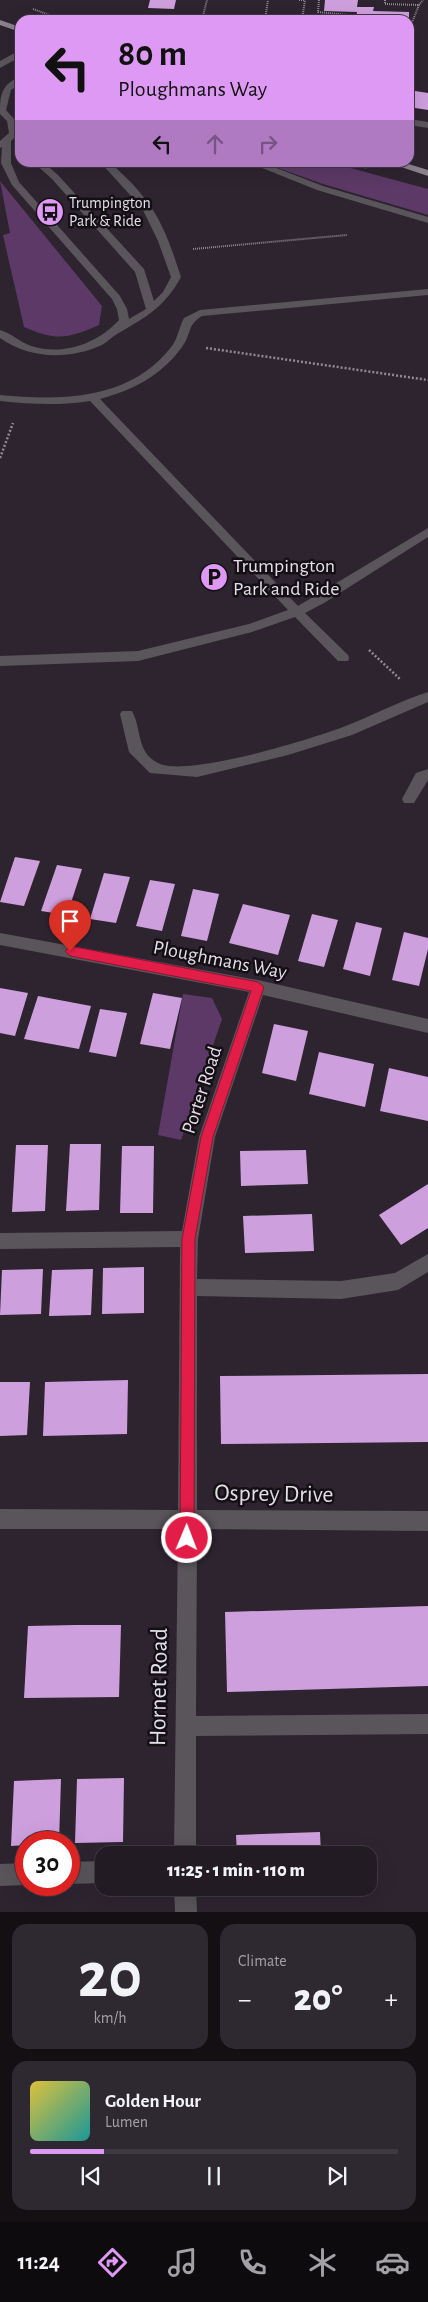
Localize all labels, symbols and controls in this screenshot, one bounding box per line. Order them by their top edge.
icon: left [35,35,100,100]
text: 80 m [118,37,187,72]
text: Ploughmans Way [118,78,267,100]
icon: left [148,130,176,158]
icon: ahead [201,130,229,158]
icon: right [254,130,282,158]
place label: Trumpington Park & Ride [69,195,151,229]
bus stop icon: Trumpington Park & Ride [35,197,65,227]
place label: Trumpington Park and Ride [233,556,339,599]
parking icon: Trumpington Park and Ride [199,562,229,592]
pin [49,900,91,951]
icon: arrive [56,907,84,935]
street label: Ploughmans Way [152,937,289,983]
street label: Porter Road [179,1044,225,1136]
street label: Osprey Drive [214,1481,334,1507]
position arrow [160,1511,212,1563]
street label: Hornet Road [146,1628,172,1746]
speed limit sign: 30 [15,1831,80,1896]
text: 11:25 · 1 min · 110 m [167,1861,305,1880]
text: 20 [78,1944,142,2009]
text: Climate [238,1953,287,1969]
text: 20° [294,1980,342,2018]
text: − [238,1986,251,2014]
text: + [385,1986,398,2014]
text: km/h [93,2010,127,2026]
text: Golden Hour [105,2092,201,2111]
text: Lumen [105,2114,148,2130]
icon: previous [77,2162,105,2190]
icon: pause [200,2162,228,2190]
icon: next [323,2162,351,2190]
icon: directions [95,2245,130,2280]
icon: music [165,2245,200,2280]
icon: phone [235,2245,270,2280]
icon: climate [305,2245,340,2280]
icon: car [375,2245,410,2280]
text: 11:24 [18,2251,60,2273]

